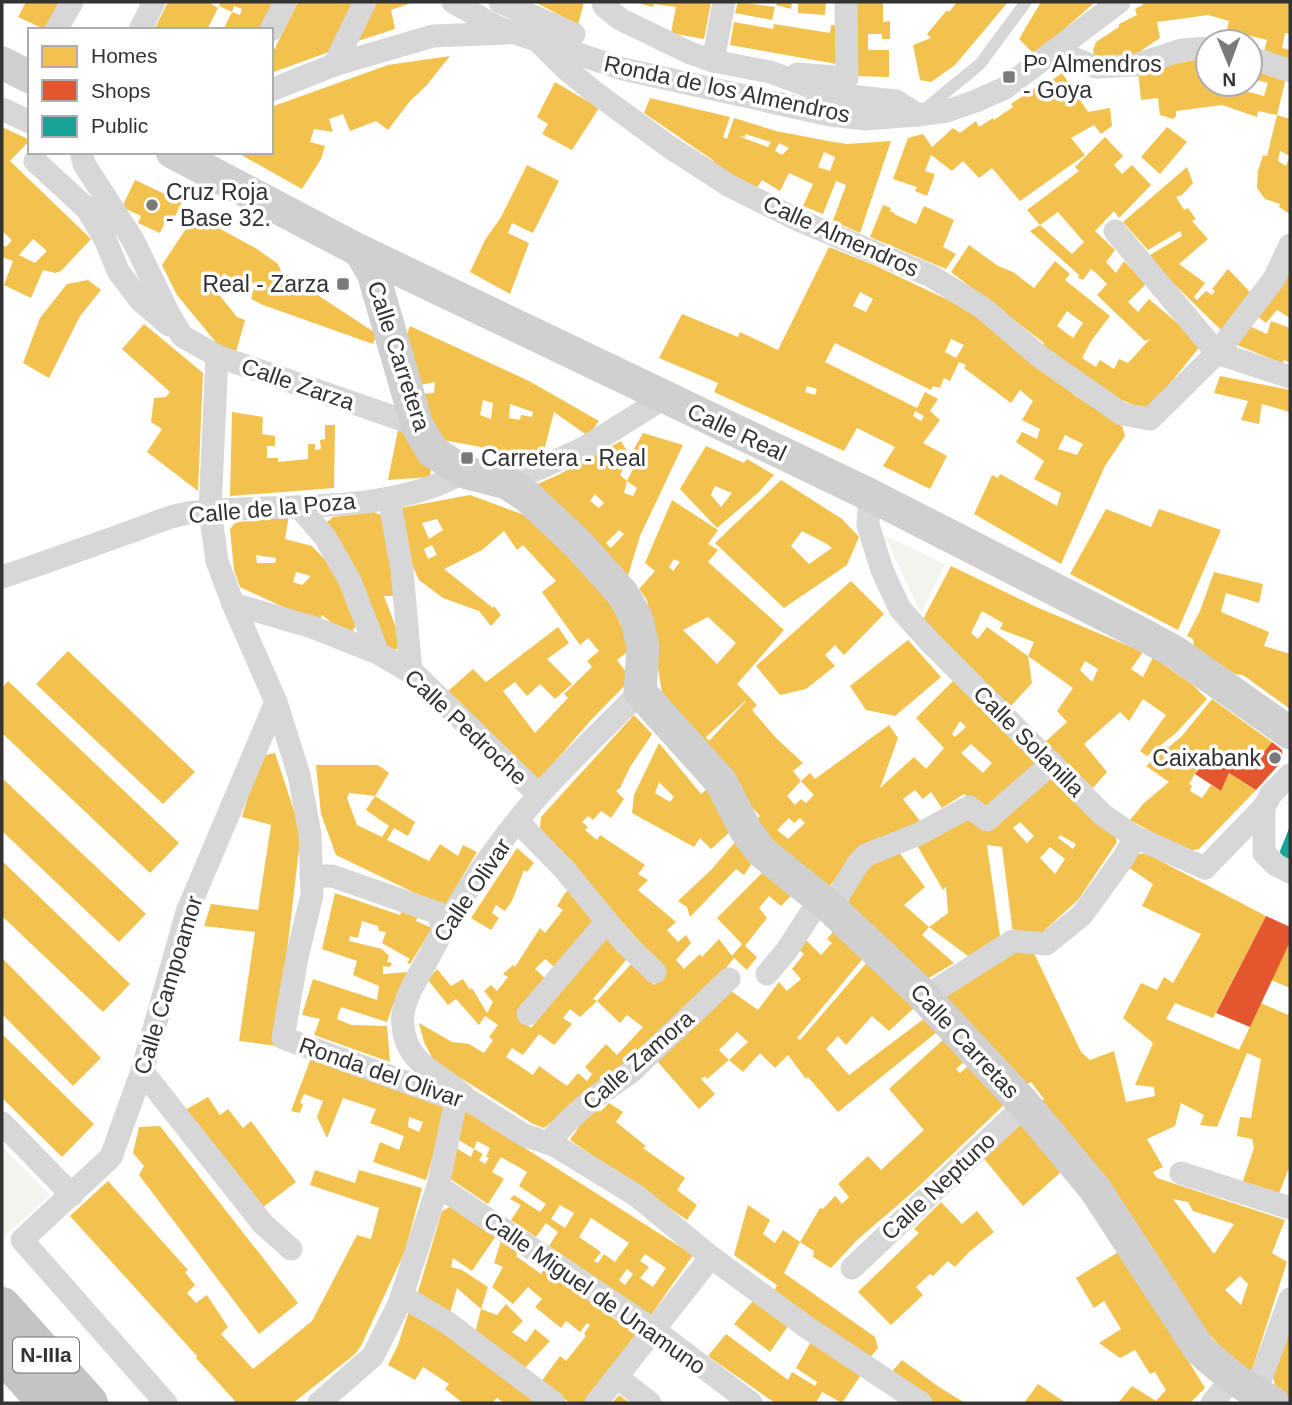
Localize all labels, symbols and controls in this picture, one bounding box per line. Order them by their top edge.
legend [28,28,273,154]
north arrow [1194,28,1264,98]
text: Homes [91,44,158,67]
street label: Ronda de los Almendros [602,50,852,128]
place label: Pº Almendros - Goya [1023,51,1162,103]
marker: Pº Almendros - Goya [1001,69,1017,85]
text: N [1222,69,1236,90]
text: Shops [91,79,151,102]
text: Public [91,114,148,137]
place label: Cruz Roja - Base 32. [166,179,271,231]
street label: Calle Almendros [759,190,923,282]
marker: Cruz Roja - Base 32. [144,197,160,213]
place label: Real - Zarza [202,271,329,297]
marker: Real - Zarza [335,276,351,292]
street label: Calle Carretera [363,278,436,434]
street label: Calle Zarza [238,353,358,415]
street label: Calle Real [683,398,791,466]
place label: Carretera - Real [481,445,646,471]
marker: Carretera - Real [459,450,475,466]
street label: Calle de la Poza [187,488,357,528]
street label: Calle Pedroche [400,664,532,790]
street label: Calle Solanilla [968,680,1090,802]
place label: Caixabank [1152,745,1261,771]
marker: Caixabank [1267,750,1283,766]
street label: Calle Olivar [428,833,516,947]
street label: Calle Campoamor [128,892,208,1077]
street label: Calle Carretas [905,978,1025,1104]
street label: Calle Zamora [577,1005,699,1115]
street label: Ronda del Olivar [296,1032,467,1112]
street label: Calle Neptuno [876,1127,1000,1245]
street label: Calle Miguel de Unamuno [479,1206,711,1380]
road number: N-IIIa [13,1338,79,1372]

